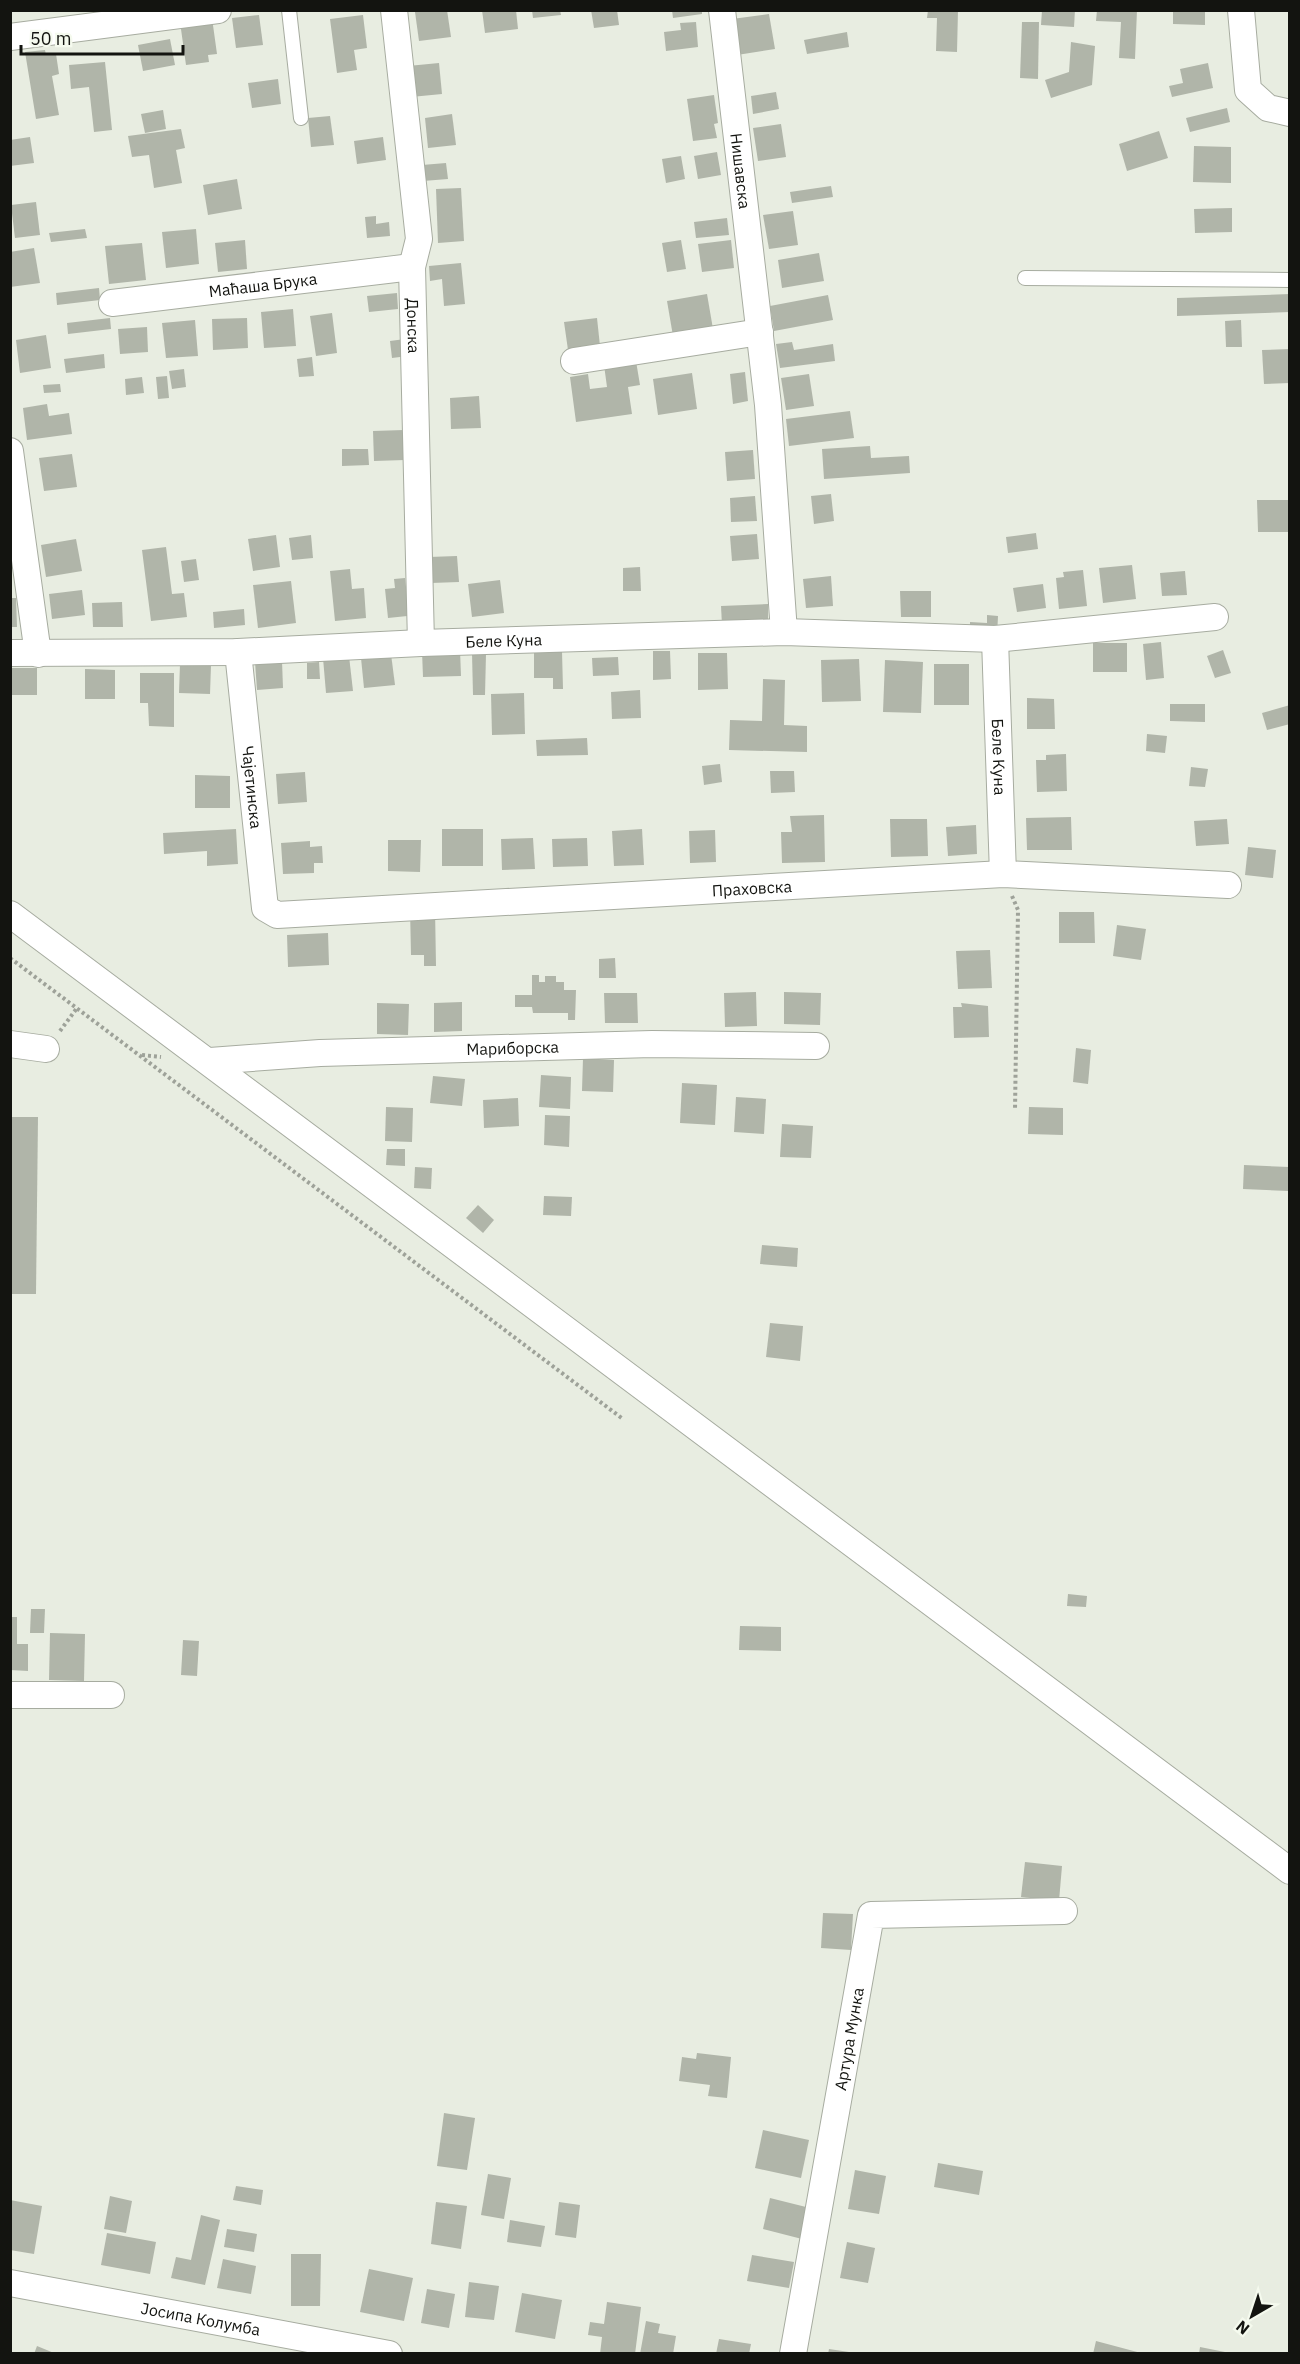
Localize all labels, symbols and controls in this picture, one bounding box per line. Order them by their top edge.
scale bar [21,18,183,56]
text: 50 m [30,27,72,50]
street label: Нишавска [726,132,755,210]
street label: Маћаша Брука [208,268,319,301]
street label: Донска [403,298,424,354]
street label: Беле Куна [465,629,543,652]
street label: Беле Куна [988,718,1010,796]
street label: Чајетинска [238,745,267,830]
street label: Праховска [711,876,793,900]
street label: Мариборска [466,1037,560,1059]
street label: Артура Мунка [830,1985,868,2092]
north arrow [1222,2286,1282,2346]
street label: Јосипа Колумба [139,2298,262,2340]
text: N [1232,2316,1253,2339]

